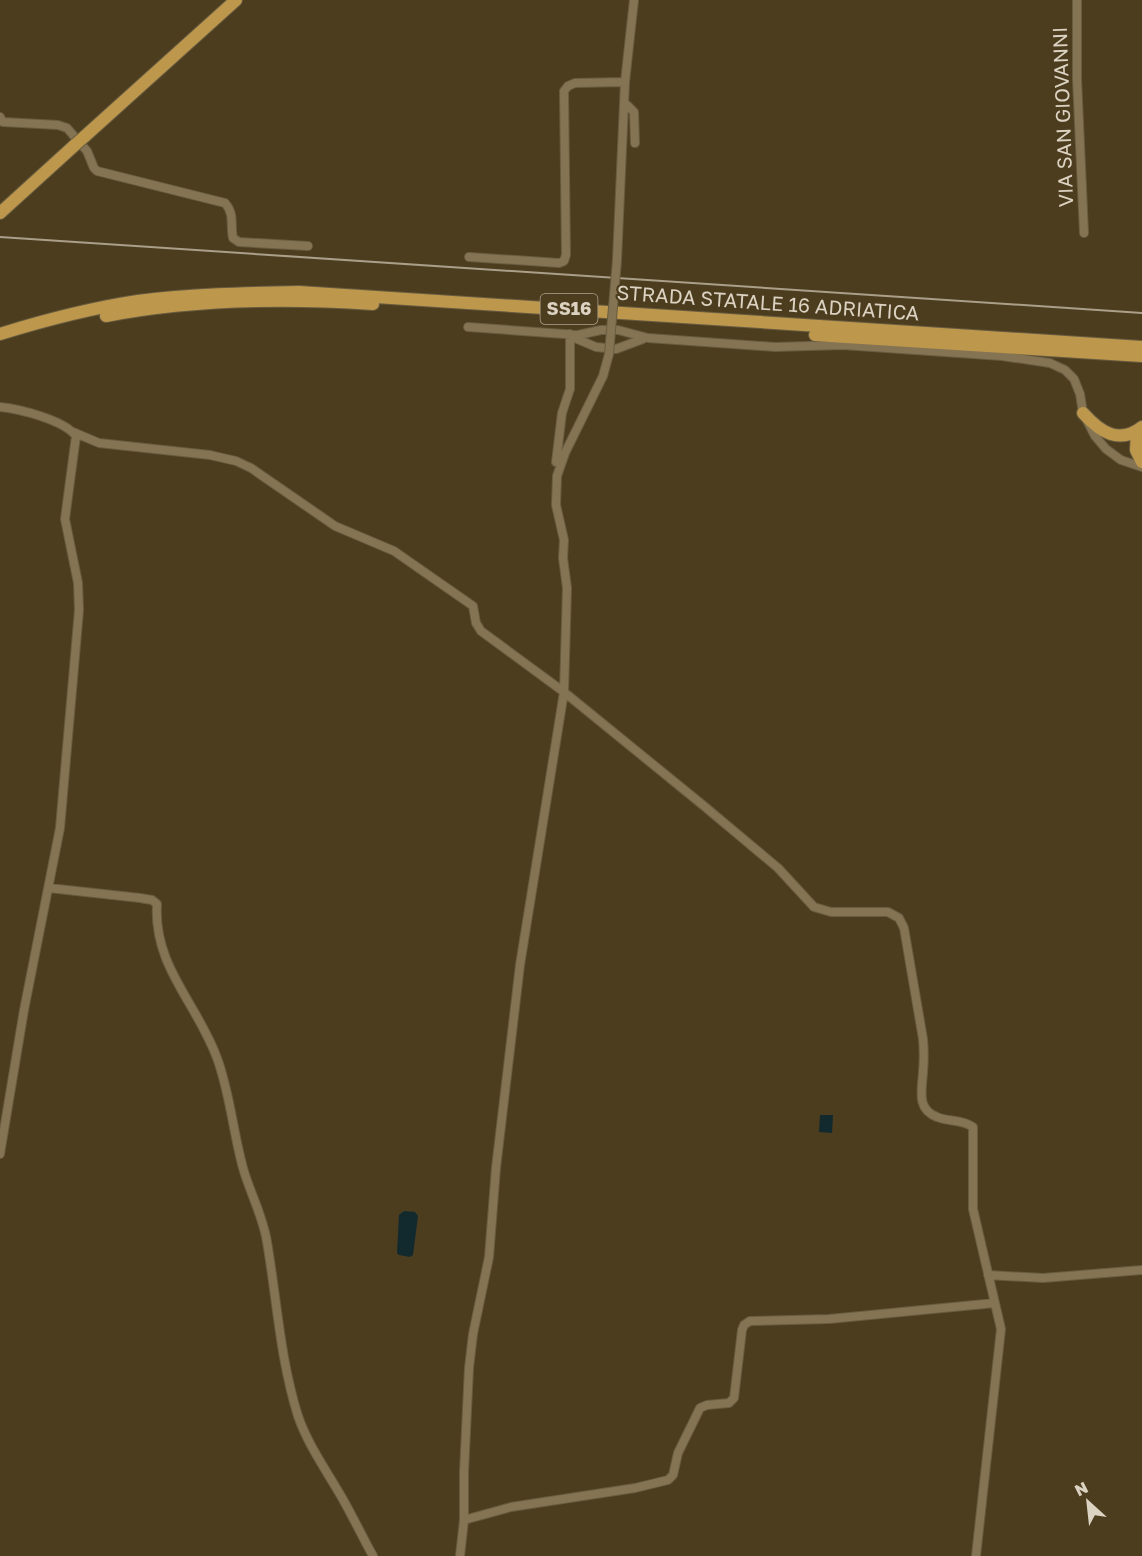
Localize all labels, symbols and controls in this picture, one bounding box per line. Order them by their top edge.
street label: VIA SAN GIOVANNI [1047,26,1077,208]
street label: STRADA STATALE 16 ADRIATICA [616,279,920,325]
road number: SS16 [540,294,598,324]
north arrow [1058,1472,1118,1532]
text: N [1071,1477,1091,1500]

